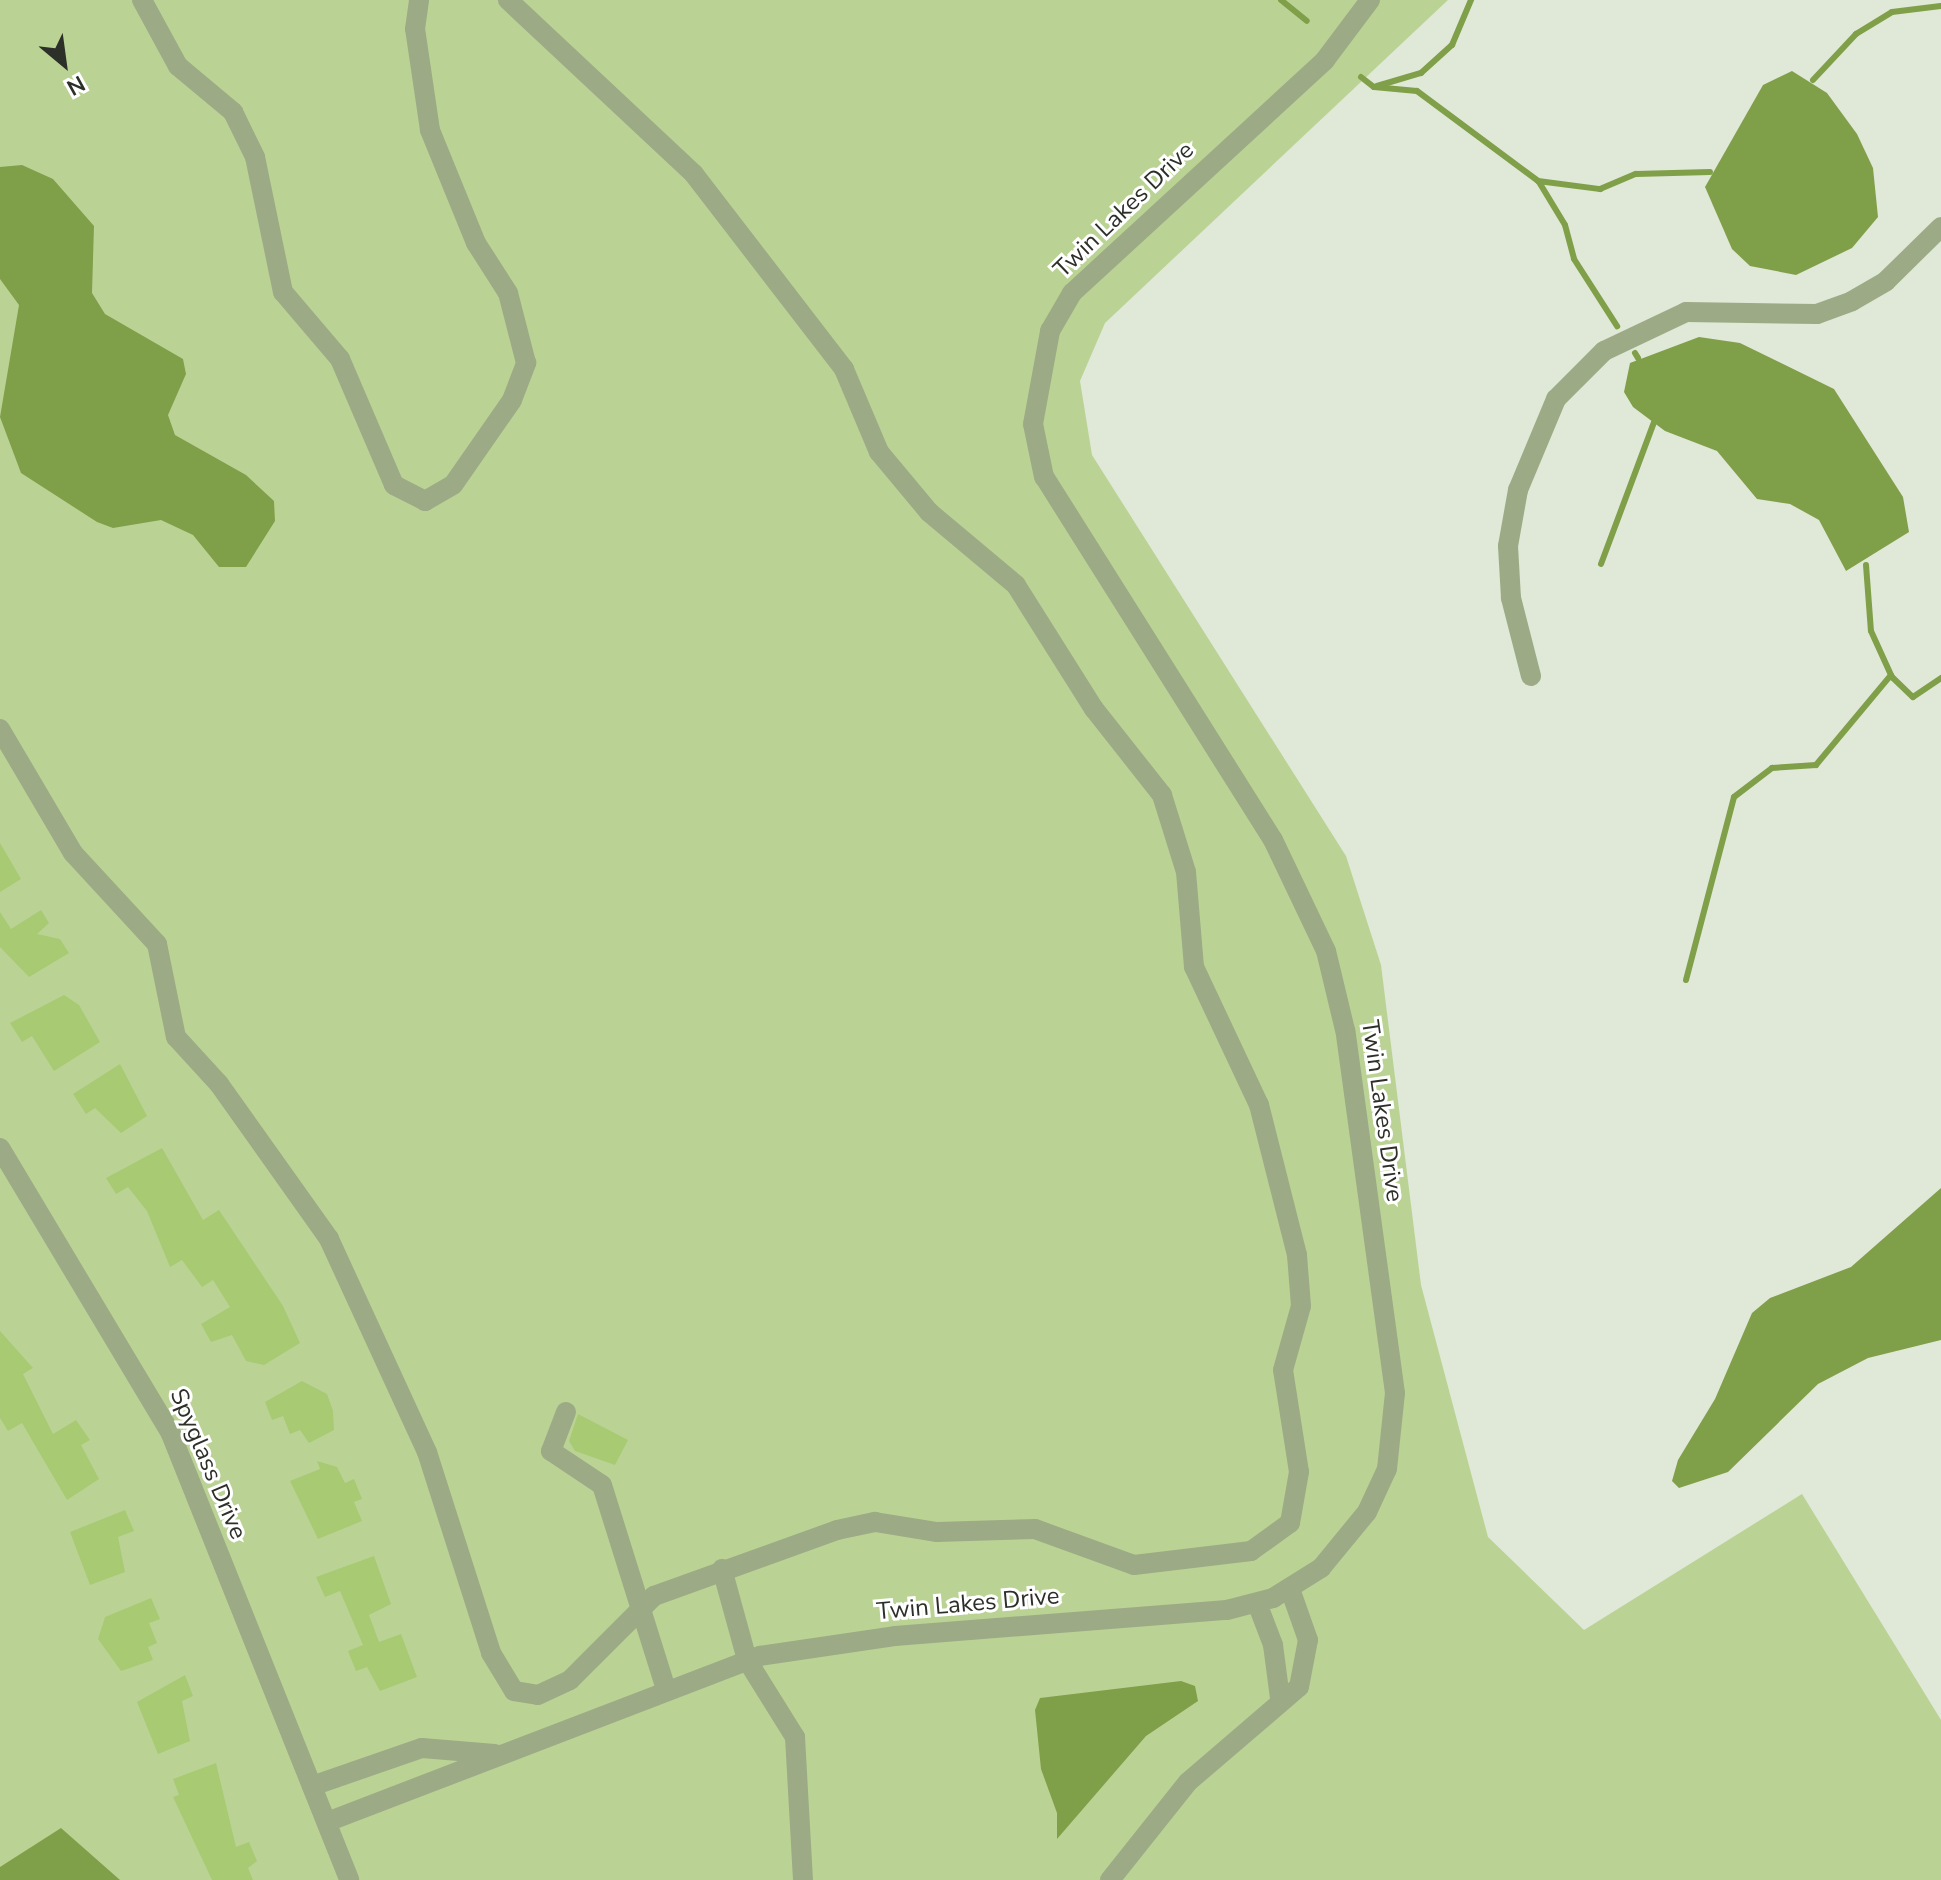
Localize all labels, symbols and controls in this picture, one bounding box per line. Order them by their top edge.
north arrow [24,24,104,104]
text: N [61,68,90,102]
street label: Twin Lakes Drive [1048,136,1200,284]
street label: Twin Lakes Drive [1355,1018,1409,1204]
street label: Spyglass Drive [163,1384,253,1544]
street label: Twin Lakes Drive [875,1582,1061,1626]

